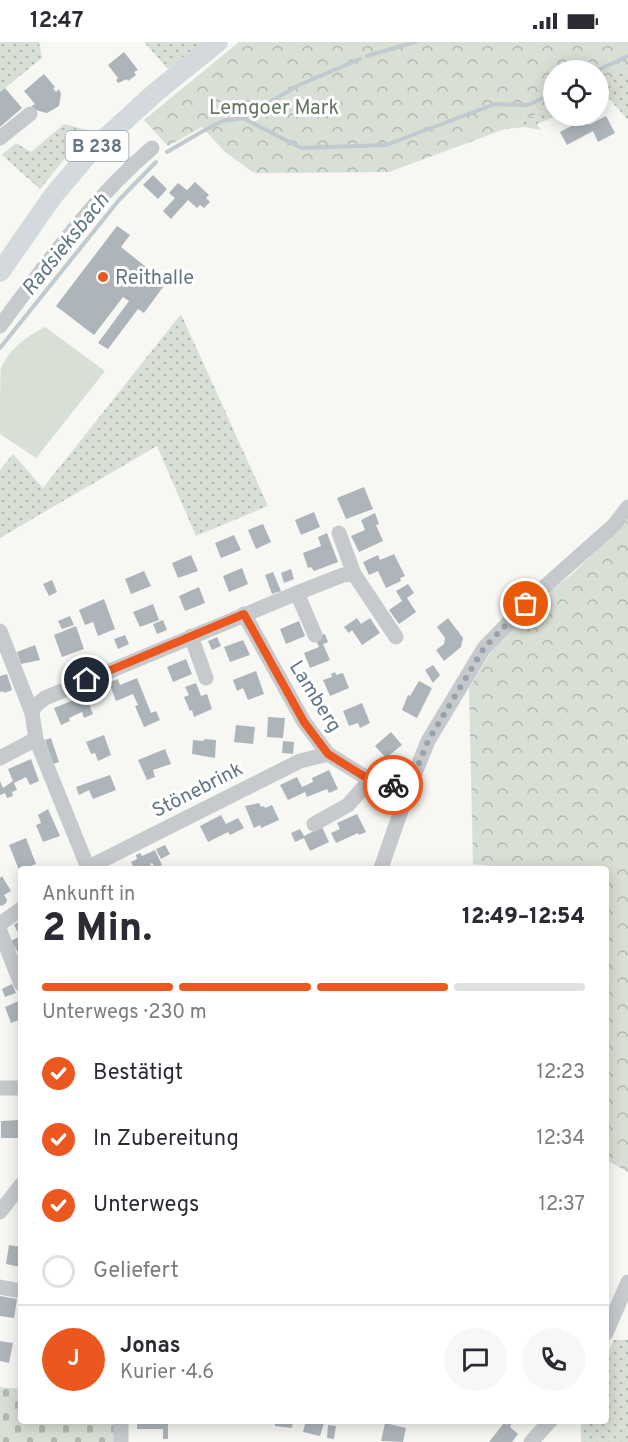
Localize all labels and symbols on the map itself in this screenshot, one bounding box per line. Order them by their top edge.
park label: Lemgoer Mark [209,96,339,122]
road number: B 238 [66,131,128,161]
water label: Radsieksbach [17,188,116,302]
place label: Reithalle [115,266,194,292]
marker: Reithalle [96,270,110,284]
pin [500,578,551,629]
pin [61,654,112,705]
street label: Lamberg [282,656,347,738]
courier [363,755,423,815]
street label: Stönebrink [148,757,248,825]

